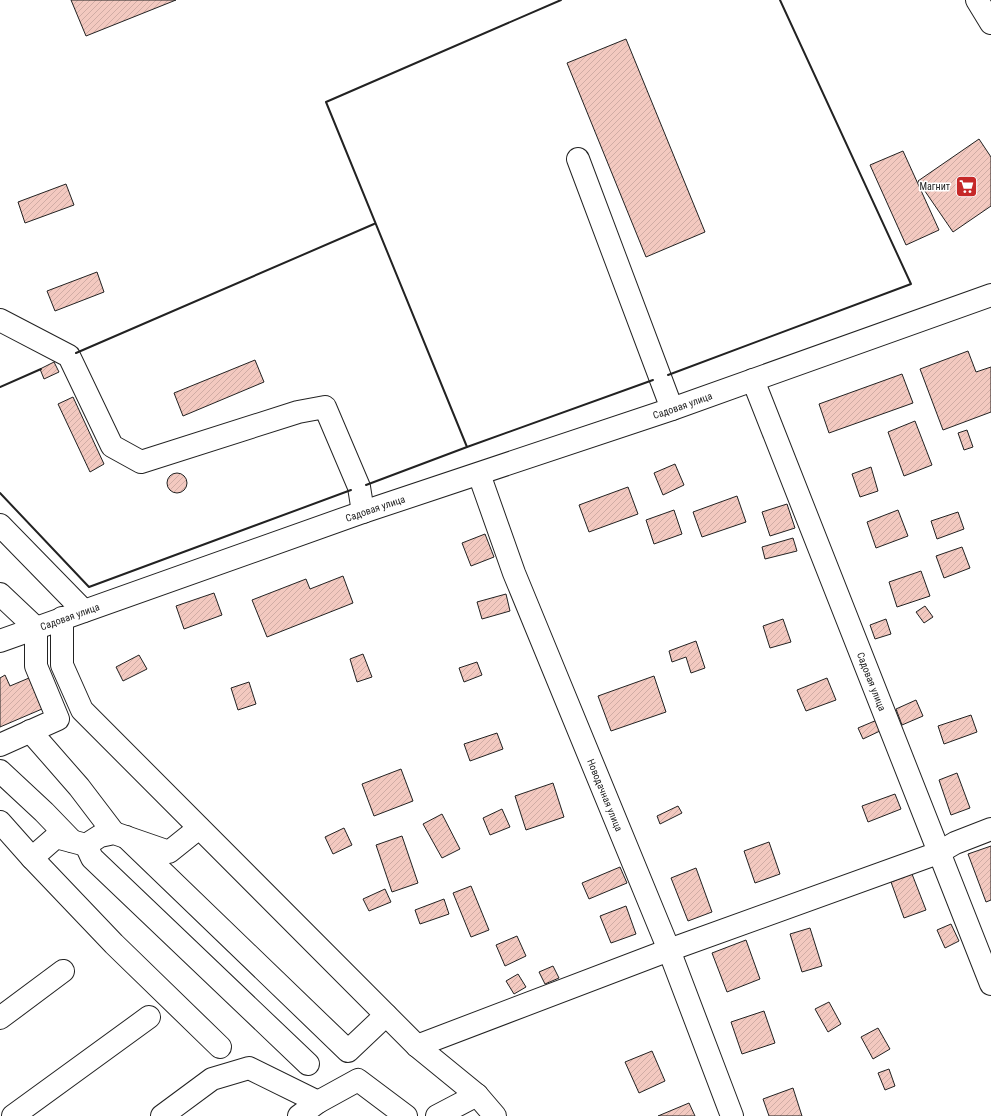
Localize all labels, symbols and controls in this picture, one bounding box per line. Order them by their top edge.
supermarket icon: Магнит [953,173,979,199]
place label: Магнит [920,181,950,192]
street label: Садовая улица [651,390,714,421]
street label: Садовая улица [344,493,406,523]
street label: Садовая улица [39,601,101,632]
street label: Садовая улица [855,651,888,713]
street label: Новодачная улица [586,757,625,833]

